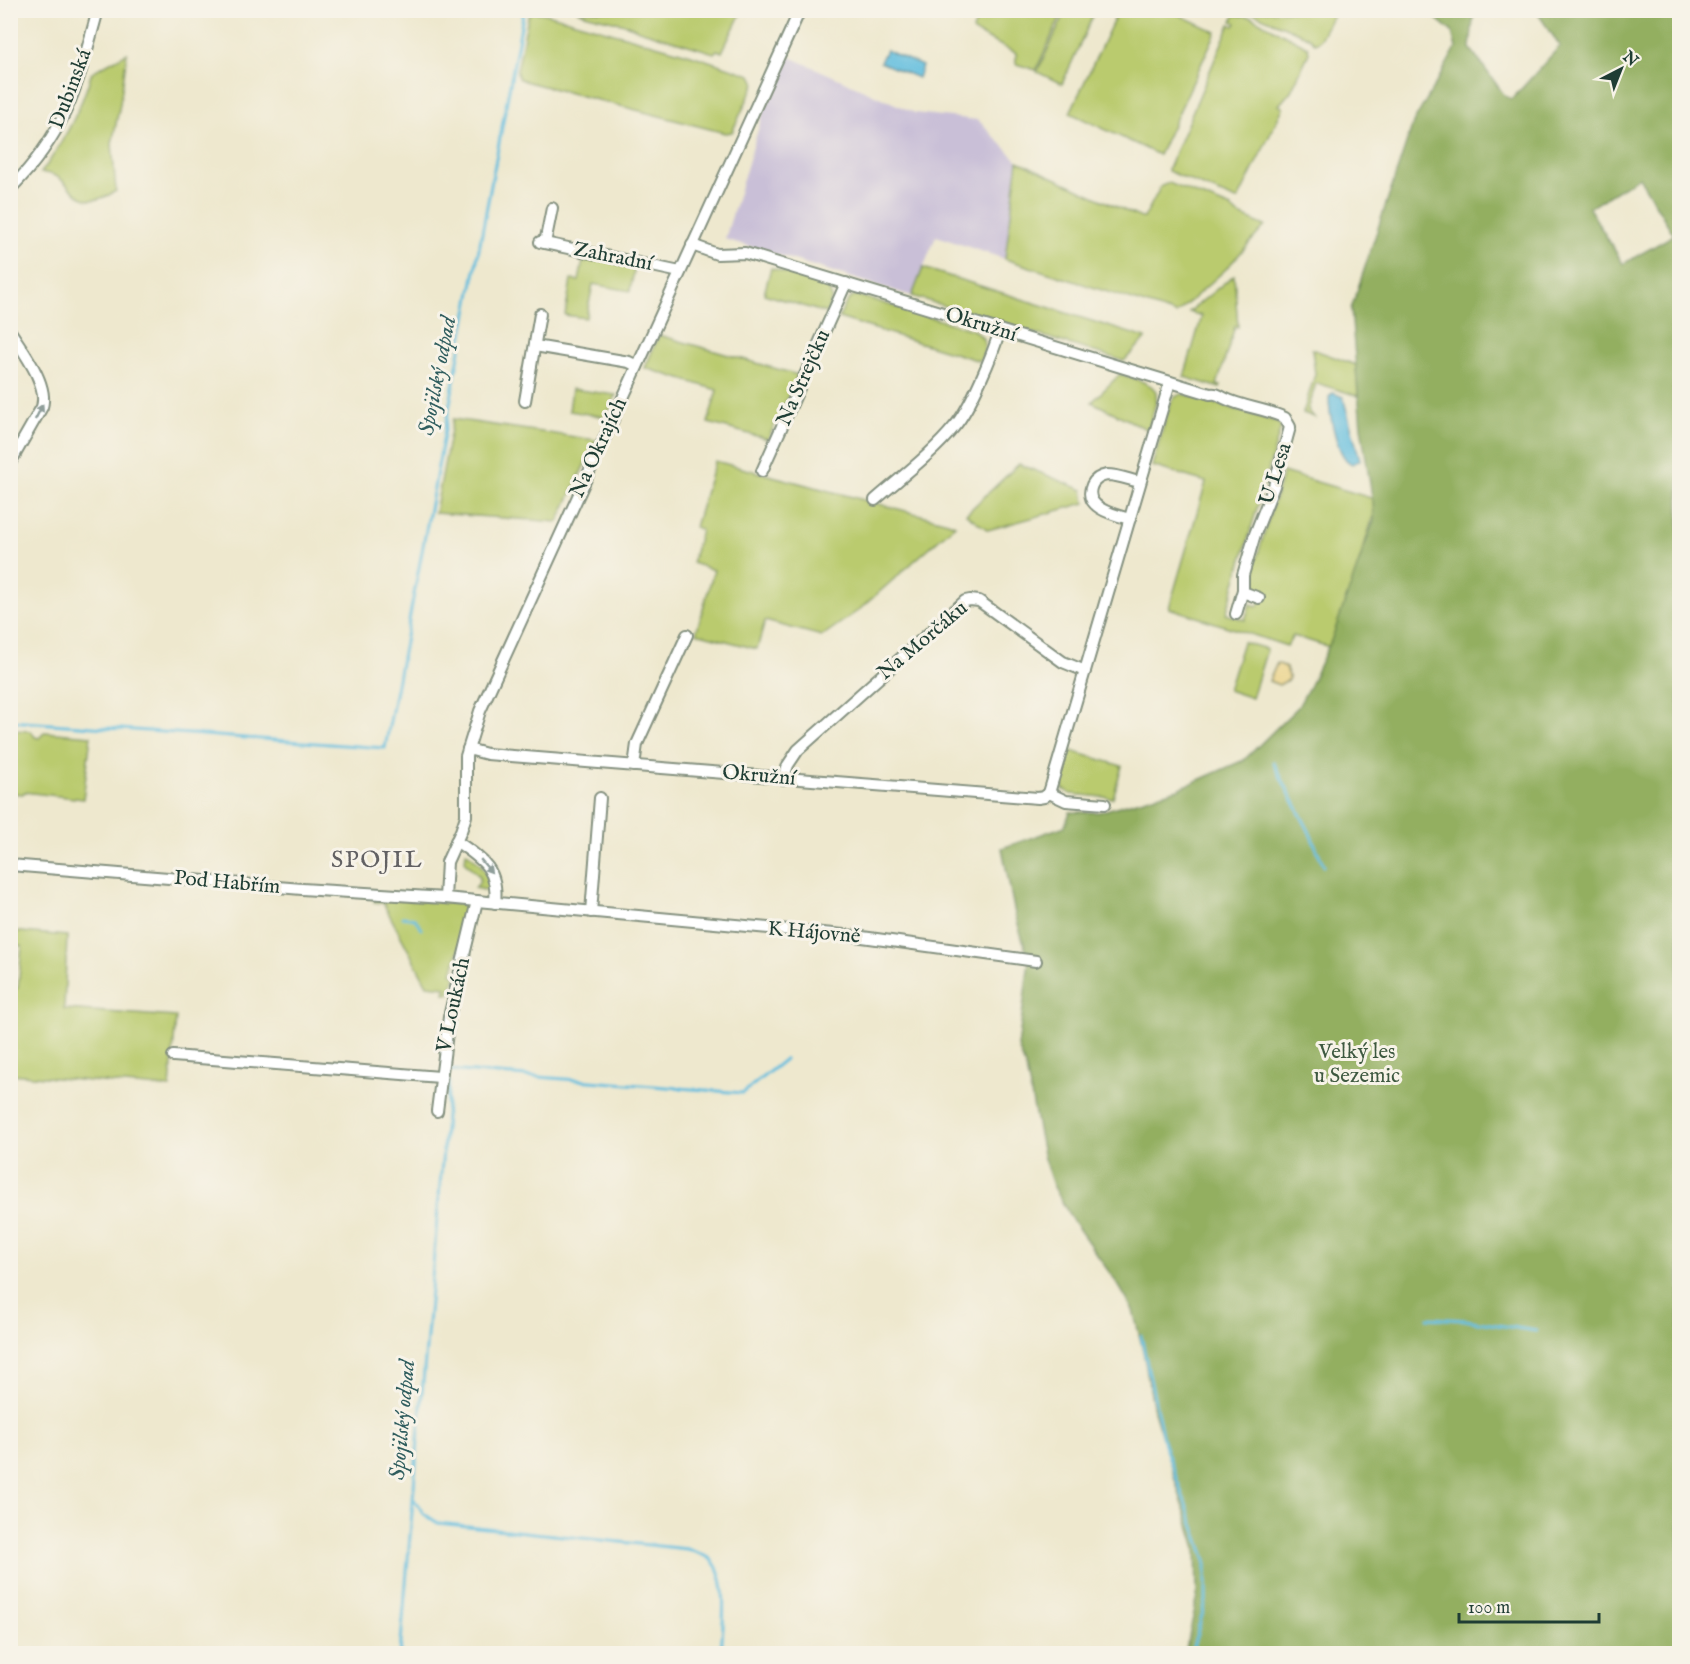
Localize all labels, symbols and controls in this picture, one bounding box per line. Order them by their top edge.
north arrow [1591,39,1651,99]
street label: Dubinská [43,44,99,133]
text: N [1617,47,1642,72]
street label: Zahradní [571,236,656,278]
street label: Okružní [942,301,1021,349]
water label: Spojilský odpad [413,313,464,438]
street label: Na Strejčku [771,326,837,430]
street label: Na Okrajích [564,394,634,502]
one-way arrow [34,403,44,420]
street label: U Lesa [1253,439,1299,508]
street label: Na Morčáku [872,595,974,687]
street label: Okružní [721,759,798,793]
district label: SPOJIL [331,845,423,876]
one-way arrow [480,858,493,874]
street label: Pod Habřím [173,865,281,901]
street label: K Hájovně [766,915,862,951]
street label: V Loukách [431,955,477,1056]
park label: Velký les u Sezemic [1314,1039,1400,1090]
water label: Spojilský odpad [384,1357,422,1481]
scale bar [1459,1586,1598,1624]
text: 100 m [1468,1597,1510,1620]

